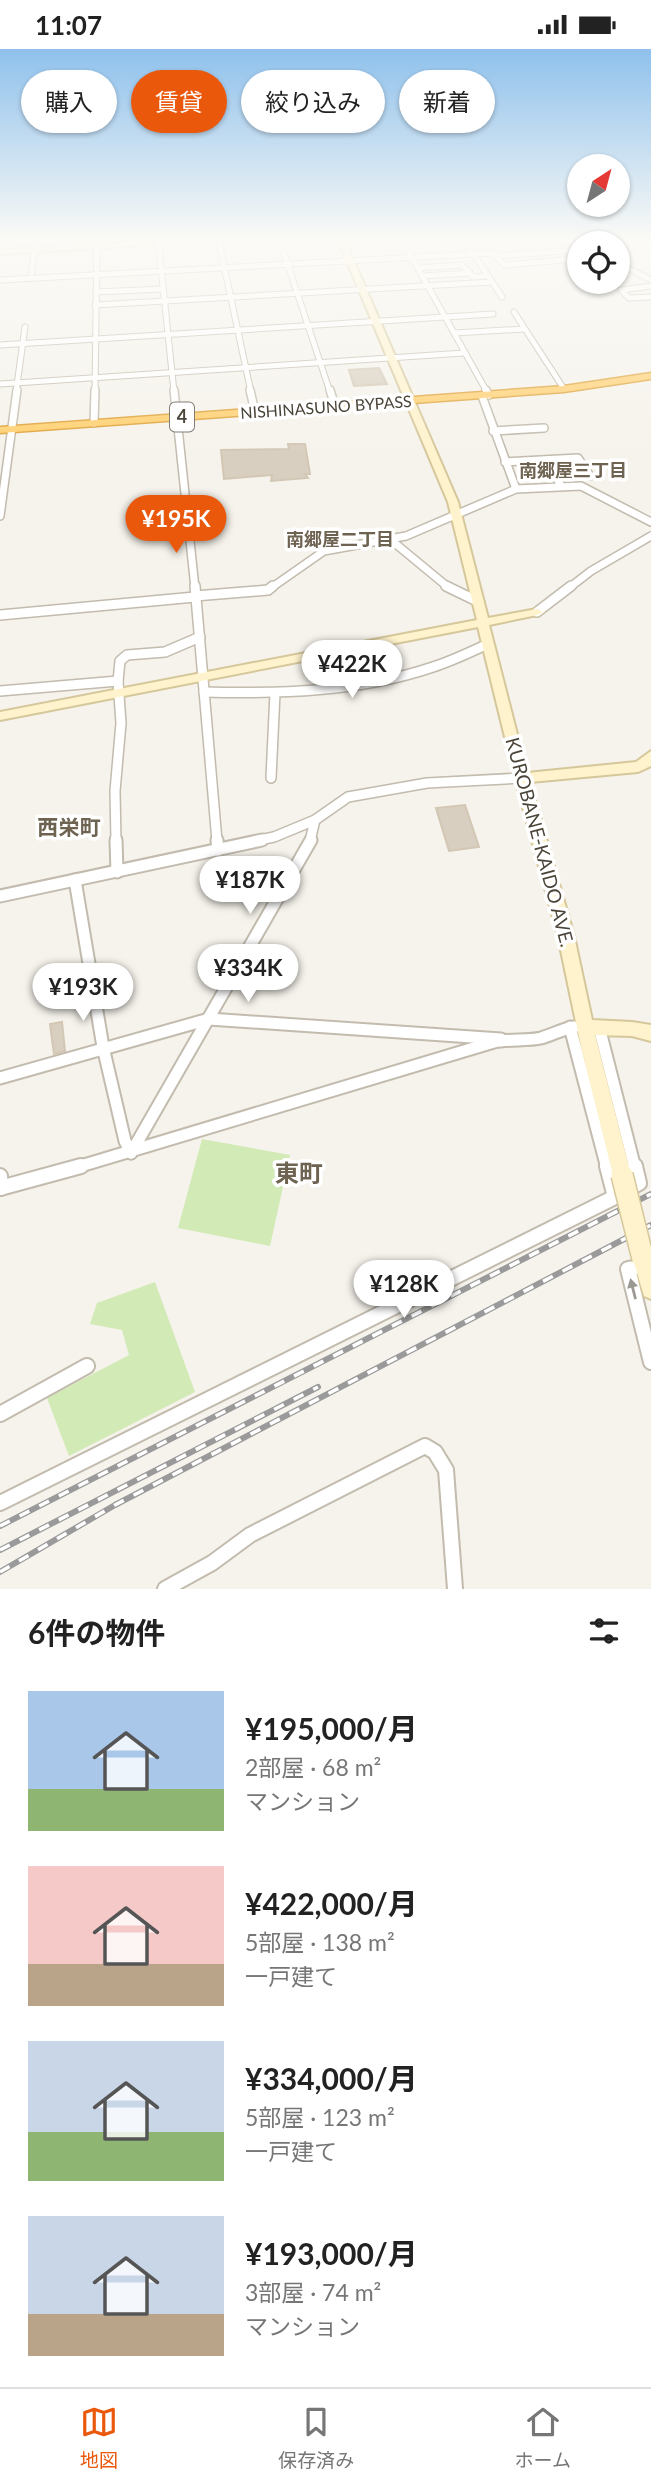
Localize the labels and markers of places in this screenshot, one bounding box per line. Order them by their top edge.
pin: ¥195K [127,496,225,555]
pin: ¥422K [303,641,401,700]
pin: ¥187K [201,857,299,916]
pin: ¥334K [199,944,297,1004]
pin: ¥193K [34,963,132,1023]
pin: ¥128K [355,1261,453,1320]

